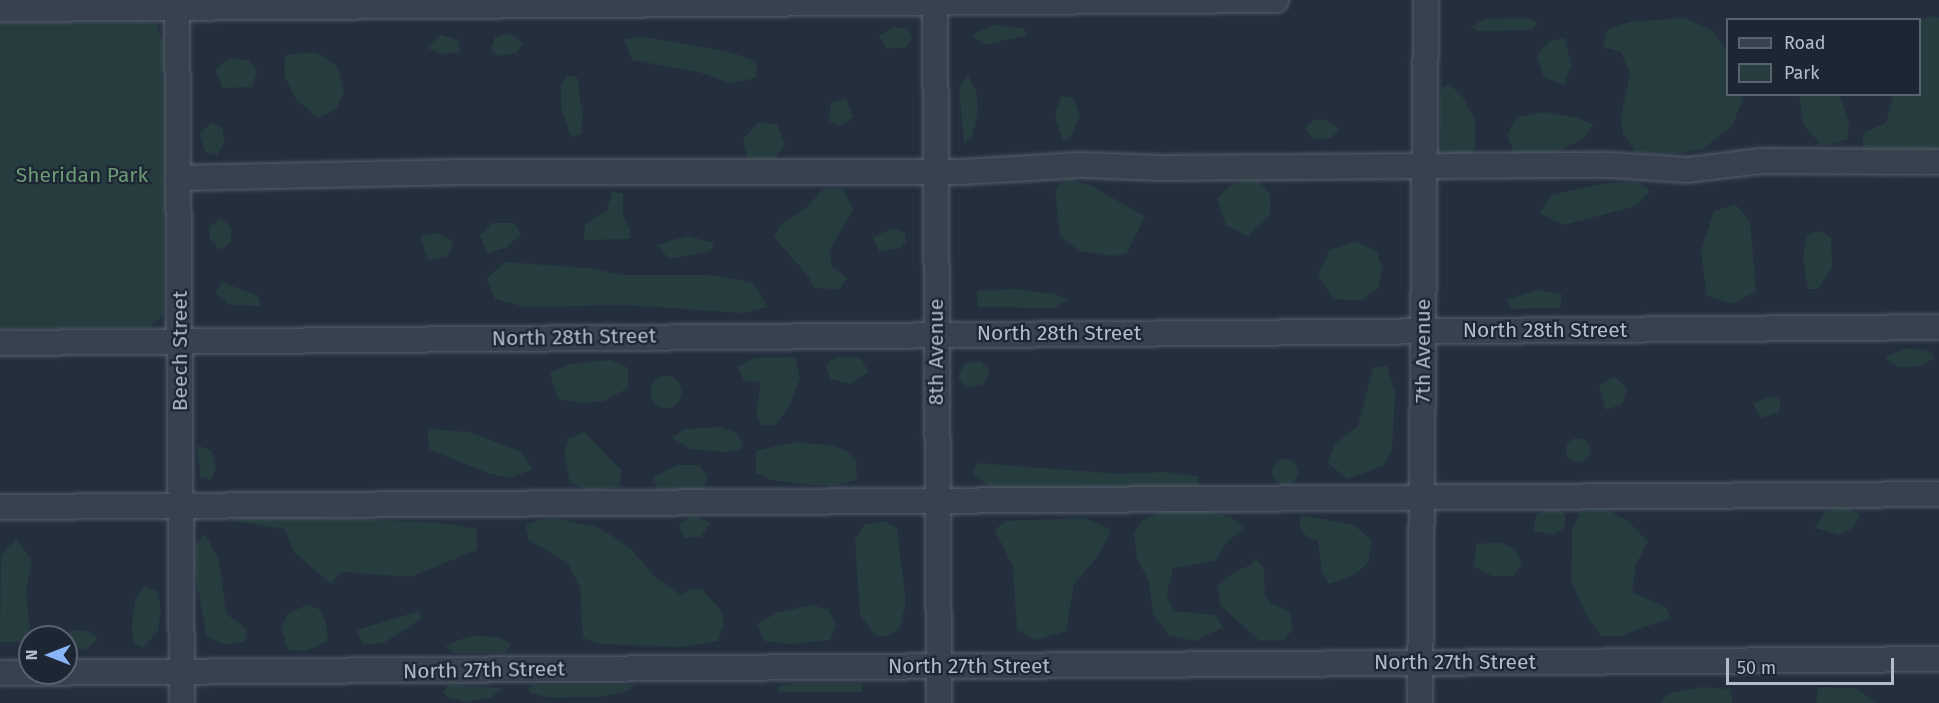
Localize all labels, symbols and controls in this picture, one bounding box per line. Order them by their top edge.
legend [1726,18,1921,96]
text: Road [1784,32,1826,54]
text: Park [1784,62,1819,84]
park label: Sheridan Park [16,162,148,188]
street label: Beech Street [167,291,193,411]
street label: 8th Avenue [923,299,949,405]
street label: 7th Avenue [1410,299,1436,403]
street label: North 28th Street [1463,317,1627,343]
street label: North 28th Street [977,320,1141,346]
street label: North 28th Street [492,323,656,351]
north arrow [18,625,78,685]
scale bar [1729,646,1897,684]
street label: North 27th Street [1374,649,1536,675]
text: N [22,650,41,660]
street label: North 27th Street [888,653,1050,679]
street label: North 27th Street [403,656,565,684]
text: 50 m [1737,657,1776,679]

